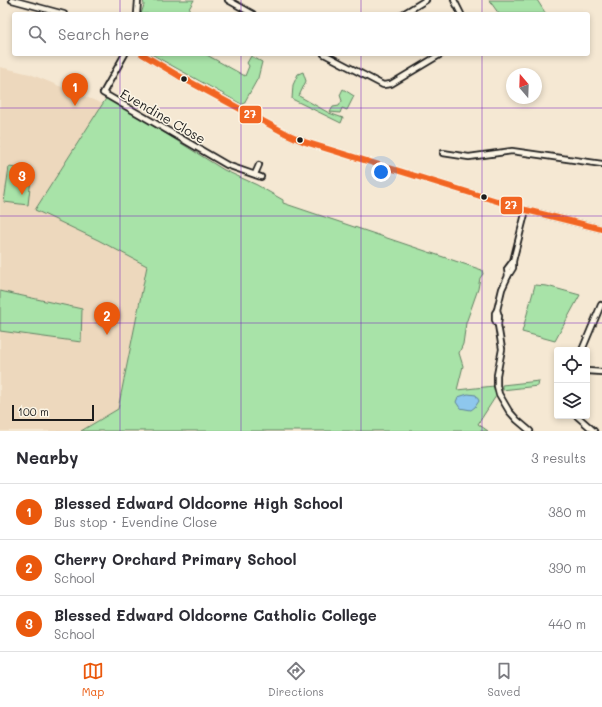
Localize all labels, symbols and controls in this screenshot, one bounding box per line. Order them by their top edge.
search box [12,12,590,56]
icon: search [26,23,48,45]
text: Search here [58,24,149,44]
north arrow [506,68,542,104]
pin: 1 [62,73,88,106]
unlabelled marker [179,74,189,84]
street label: Evendine Close [118,84,209,147]
line badge: 27 [239,105,262,124]
text: 27 [244,106,256,121]
unlabelled marker [295,135,305,145]
pin: 3 [9,162,35,195]
your location [371,162,391,182]
unlabelled marker [479,192,489,202]
line badge: 27 [500,196,523,215]
text: 27 [505,197,517,212]
pin: 2 [94,302,120,335]
map controls [554,347,590,419]
button: locate [554,347,590,383]
button: layers [554,383,590,419]
scale bar [12,403,94,422]
text: 100 m [18,404,49,419]
text: Nearby [16,446,78,468]
text: 3 results [531,449,586,466]
text: Blessed Edward Oldcorne High School [54,493,343,513]
text: 1 [26,503,32,520]
text: 380 m [548,503,586,520]
text: Bus stop · Evendine Close [54,513,217,530]
text: Cherry Orchard Primary School [54,549,296,569]
text: 2 [25,559,33,576]
text: 390 m [548,559,586,576]
text: School [54,569,95,586]
text: Blessed Edward Oldcorne Catholic College [54,605,377,625]
text: 3 [25,615,33,632]
text: 440 m [548,615,586,632]
text: School [54,625,95,642]
tab: Map [82,660,104,699]
tab: Directions [268,660,324,699]
tab: Saved [487,660,520,699]

